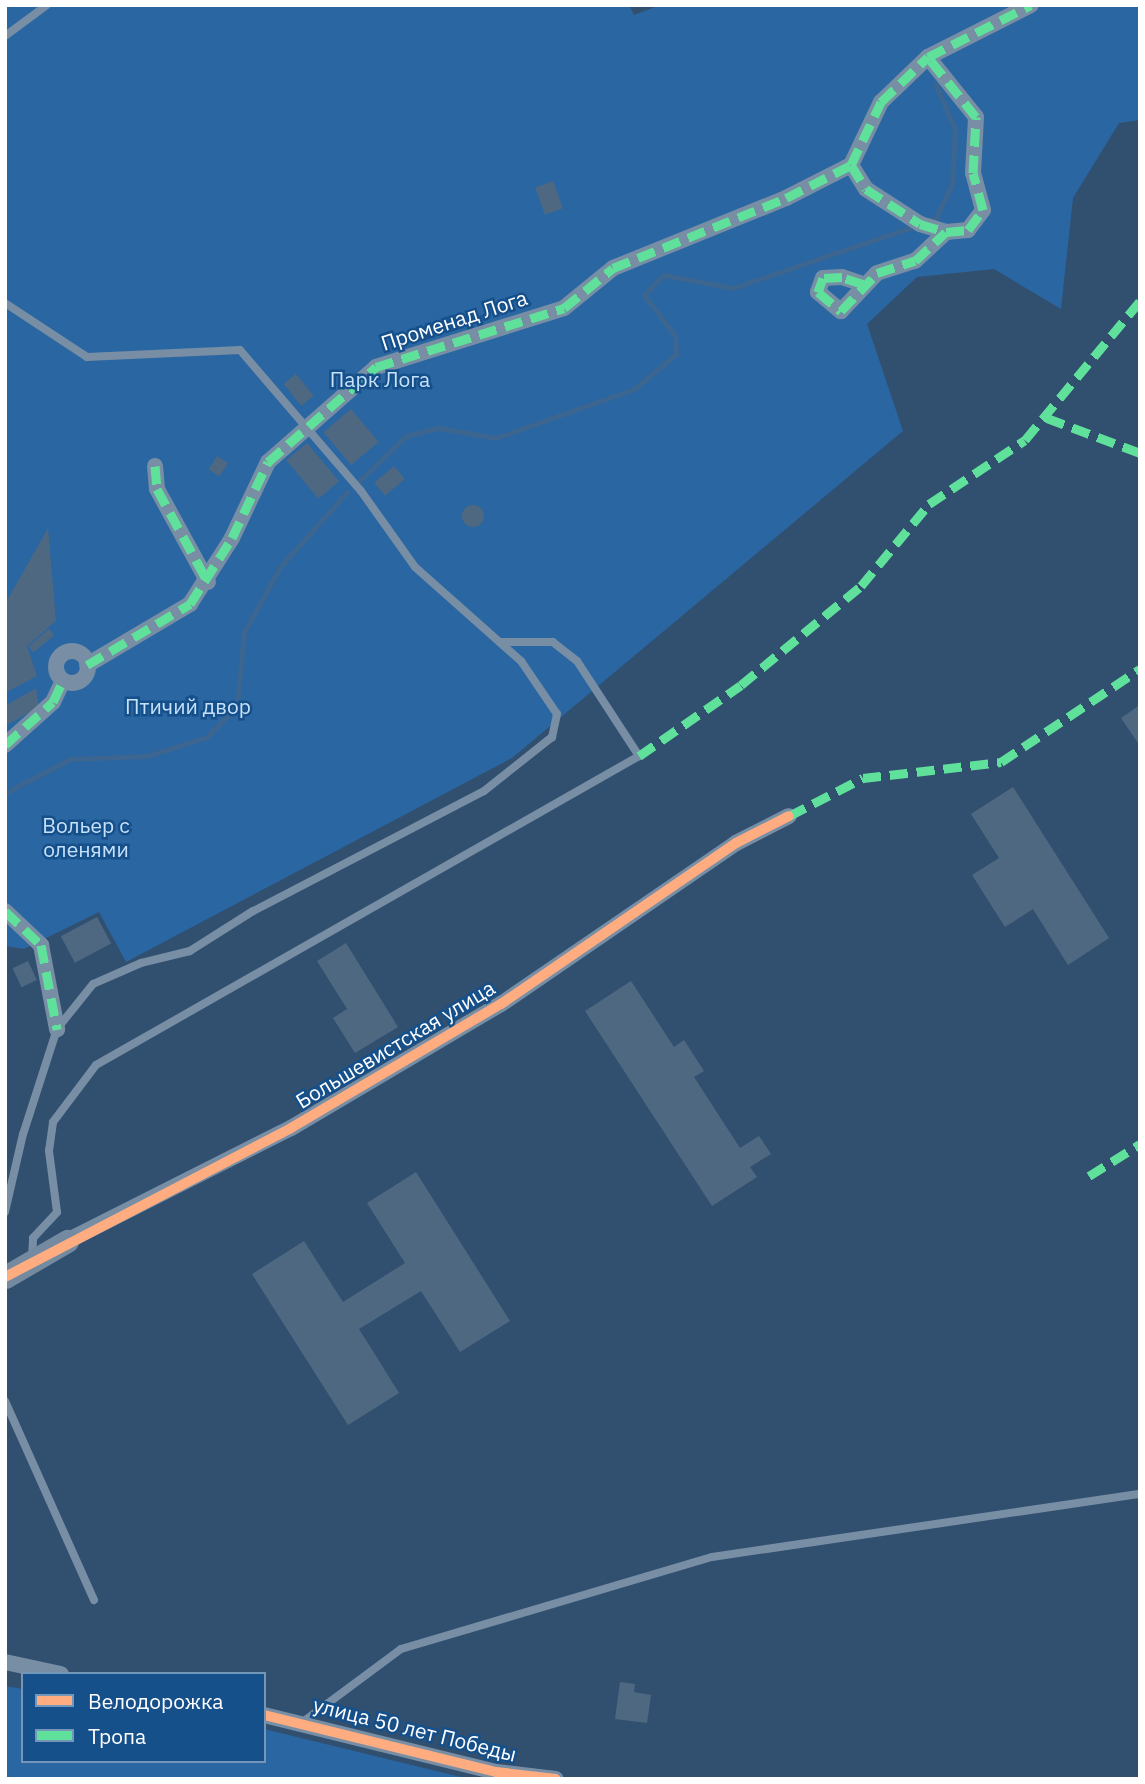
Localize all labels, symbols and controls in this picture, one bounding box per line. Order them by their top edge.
street label: Променад Лога [378,284,530,356]
park label: Парк Лога [330,366,430,392]
park label: Птичий двор [125,693,251,719]
park label: Вольер с оленями [42,812,130,862]
street label: Большевистская улица [291,975,499,1113]
legend [21,1672,266,1763]
text: Велодорожка [88,1687,223,1715]
street label: улица 50 лет Победы [311,1692,519,1766]
text: Тропа [88,1722,146,1750]

